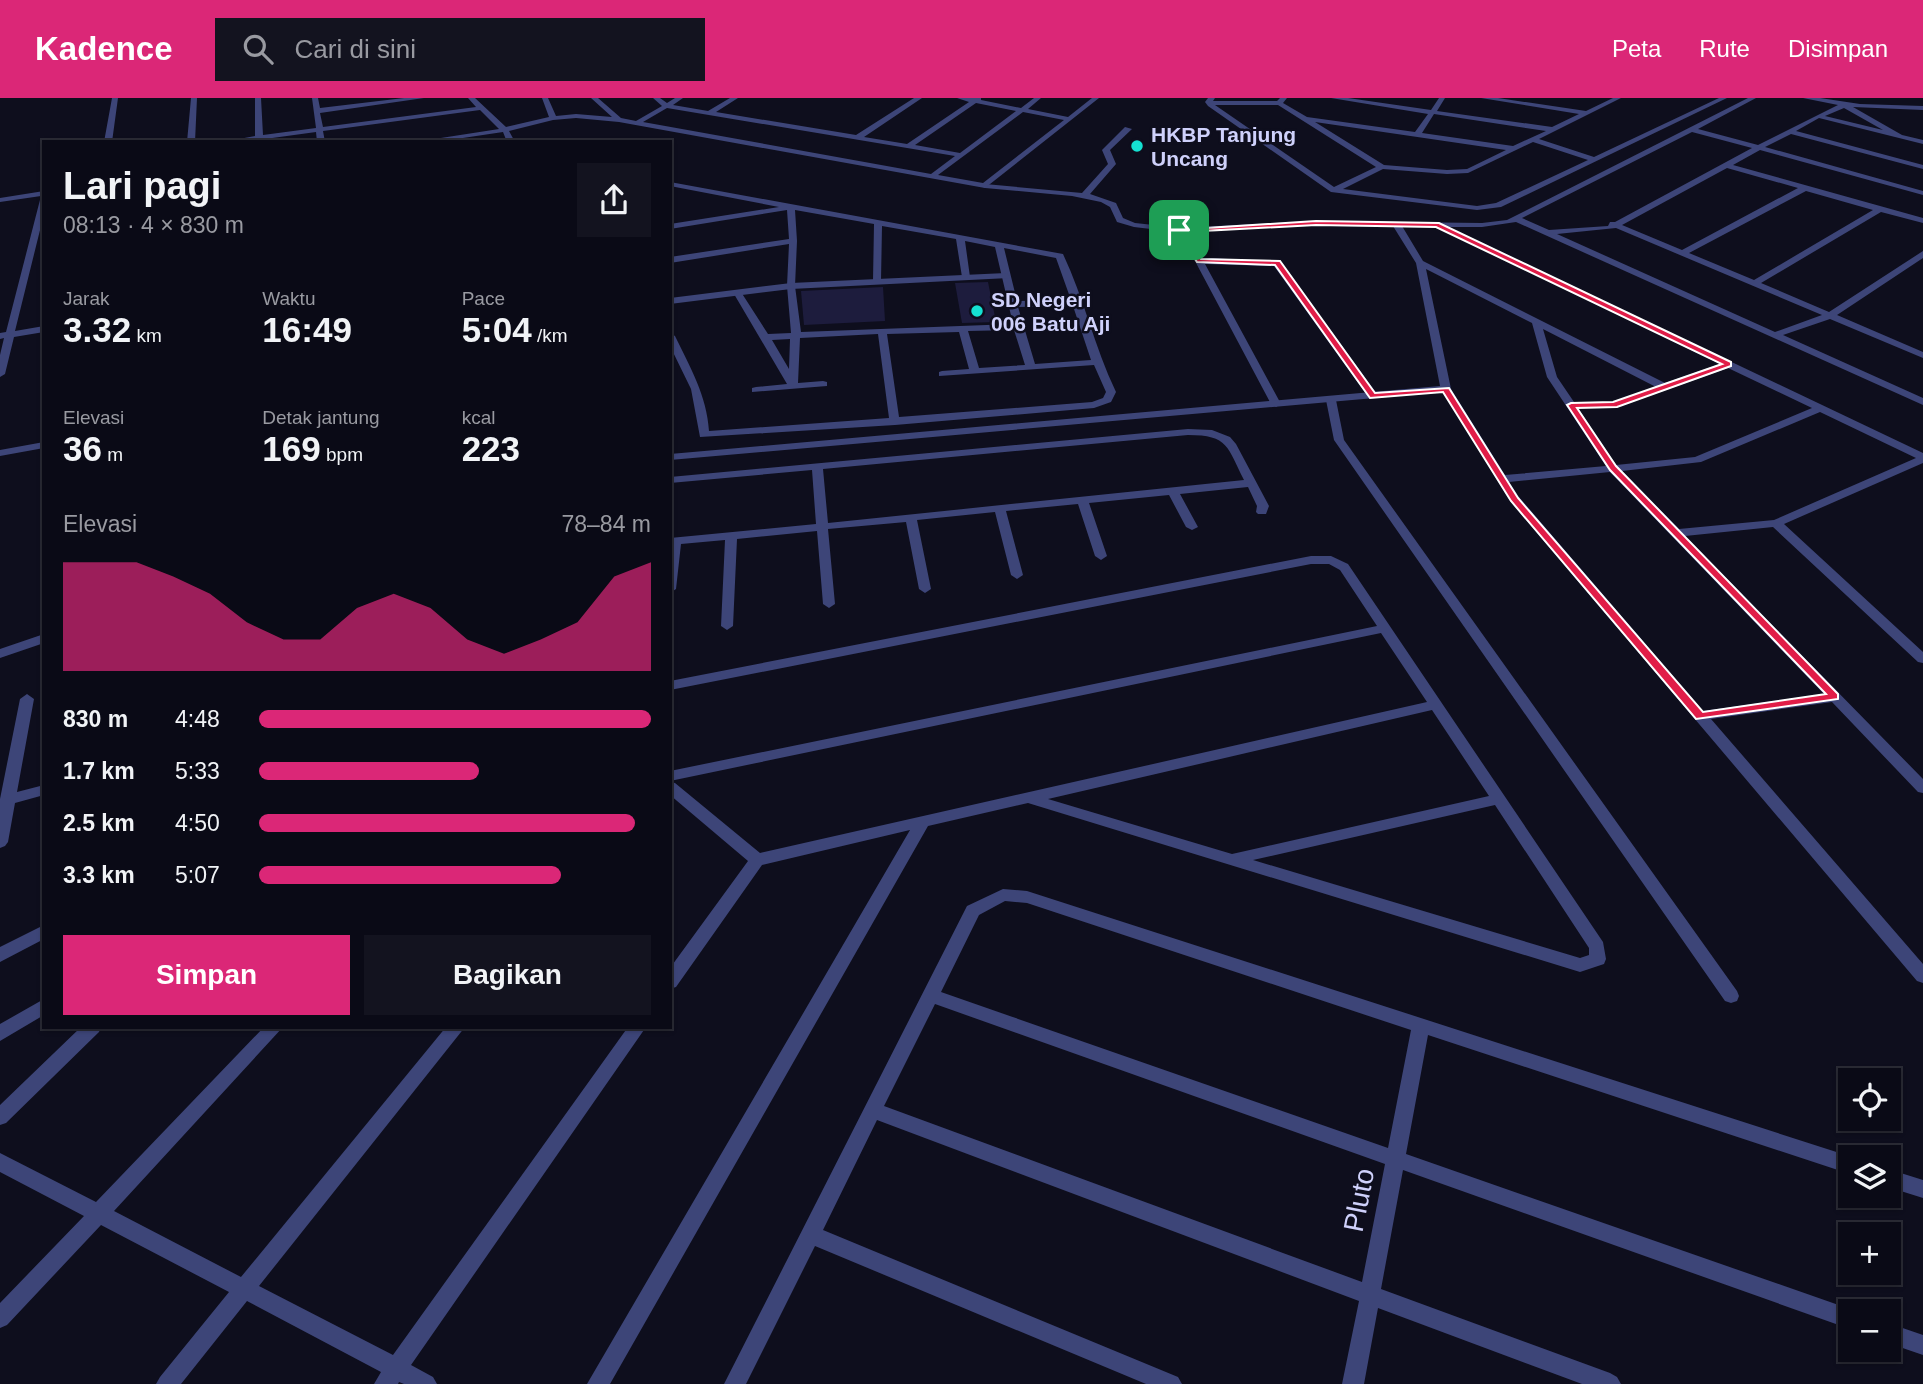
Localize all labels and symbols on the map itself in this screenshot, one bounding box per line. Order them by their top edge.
place label: HKBP Tanjung Uncang [1151,123,1296,170]
marker: HKBP Tanjung Uncang [1129,138,1145,154]
pin [1149,200,1209,260]
place label: SD Negeri 006 Batu Aji [991,288,1110,335]
marker: SD Negeri 006 Batu Aji [969,303,985,319]
street label: Pluto [1338,1166,1380,1234]

